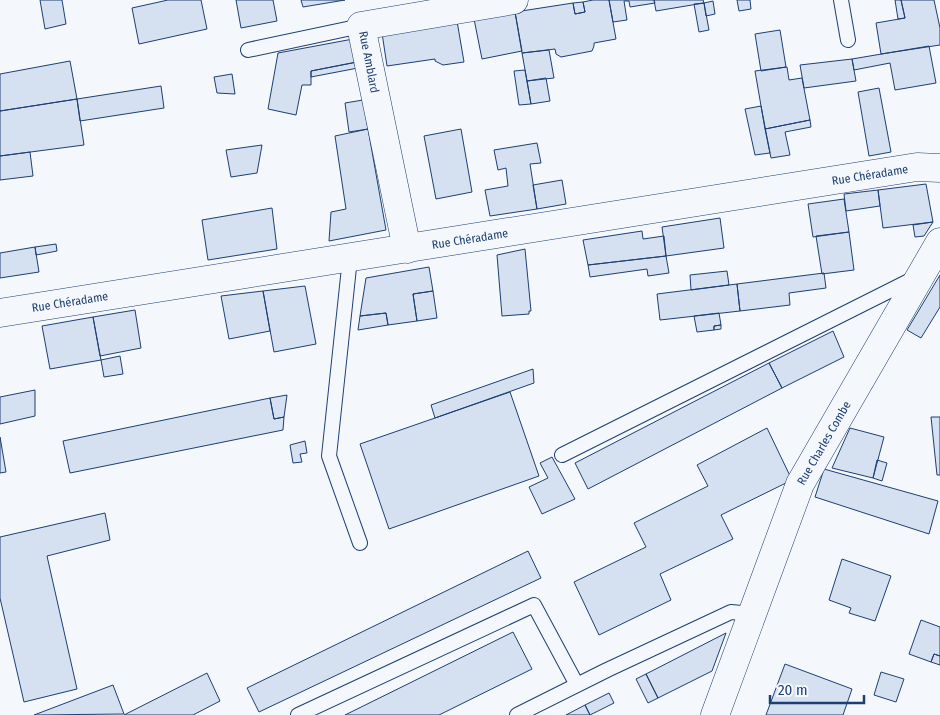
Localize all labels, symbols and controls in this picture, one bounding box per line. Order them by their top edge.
street label: Rue Amblard [356,30,382,94]
street label: Rue Chéradame [831,162,909,188]
street label: Rue Chéradame [431,226,509,252]
street label: Rue Chéradame [31,289,109,315]
street label: Rue Charles Combe [794,398,854,487]
scale bar [770,672,864,704]
text: 20 m [778,681,808,699]

